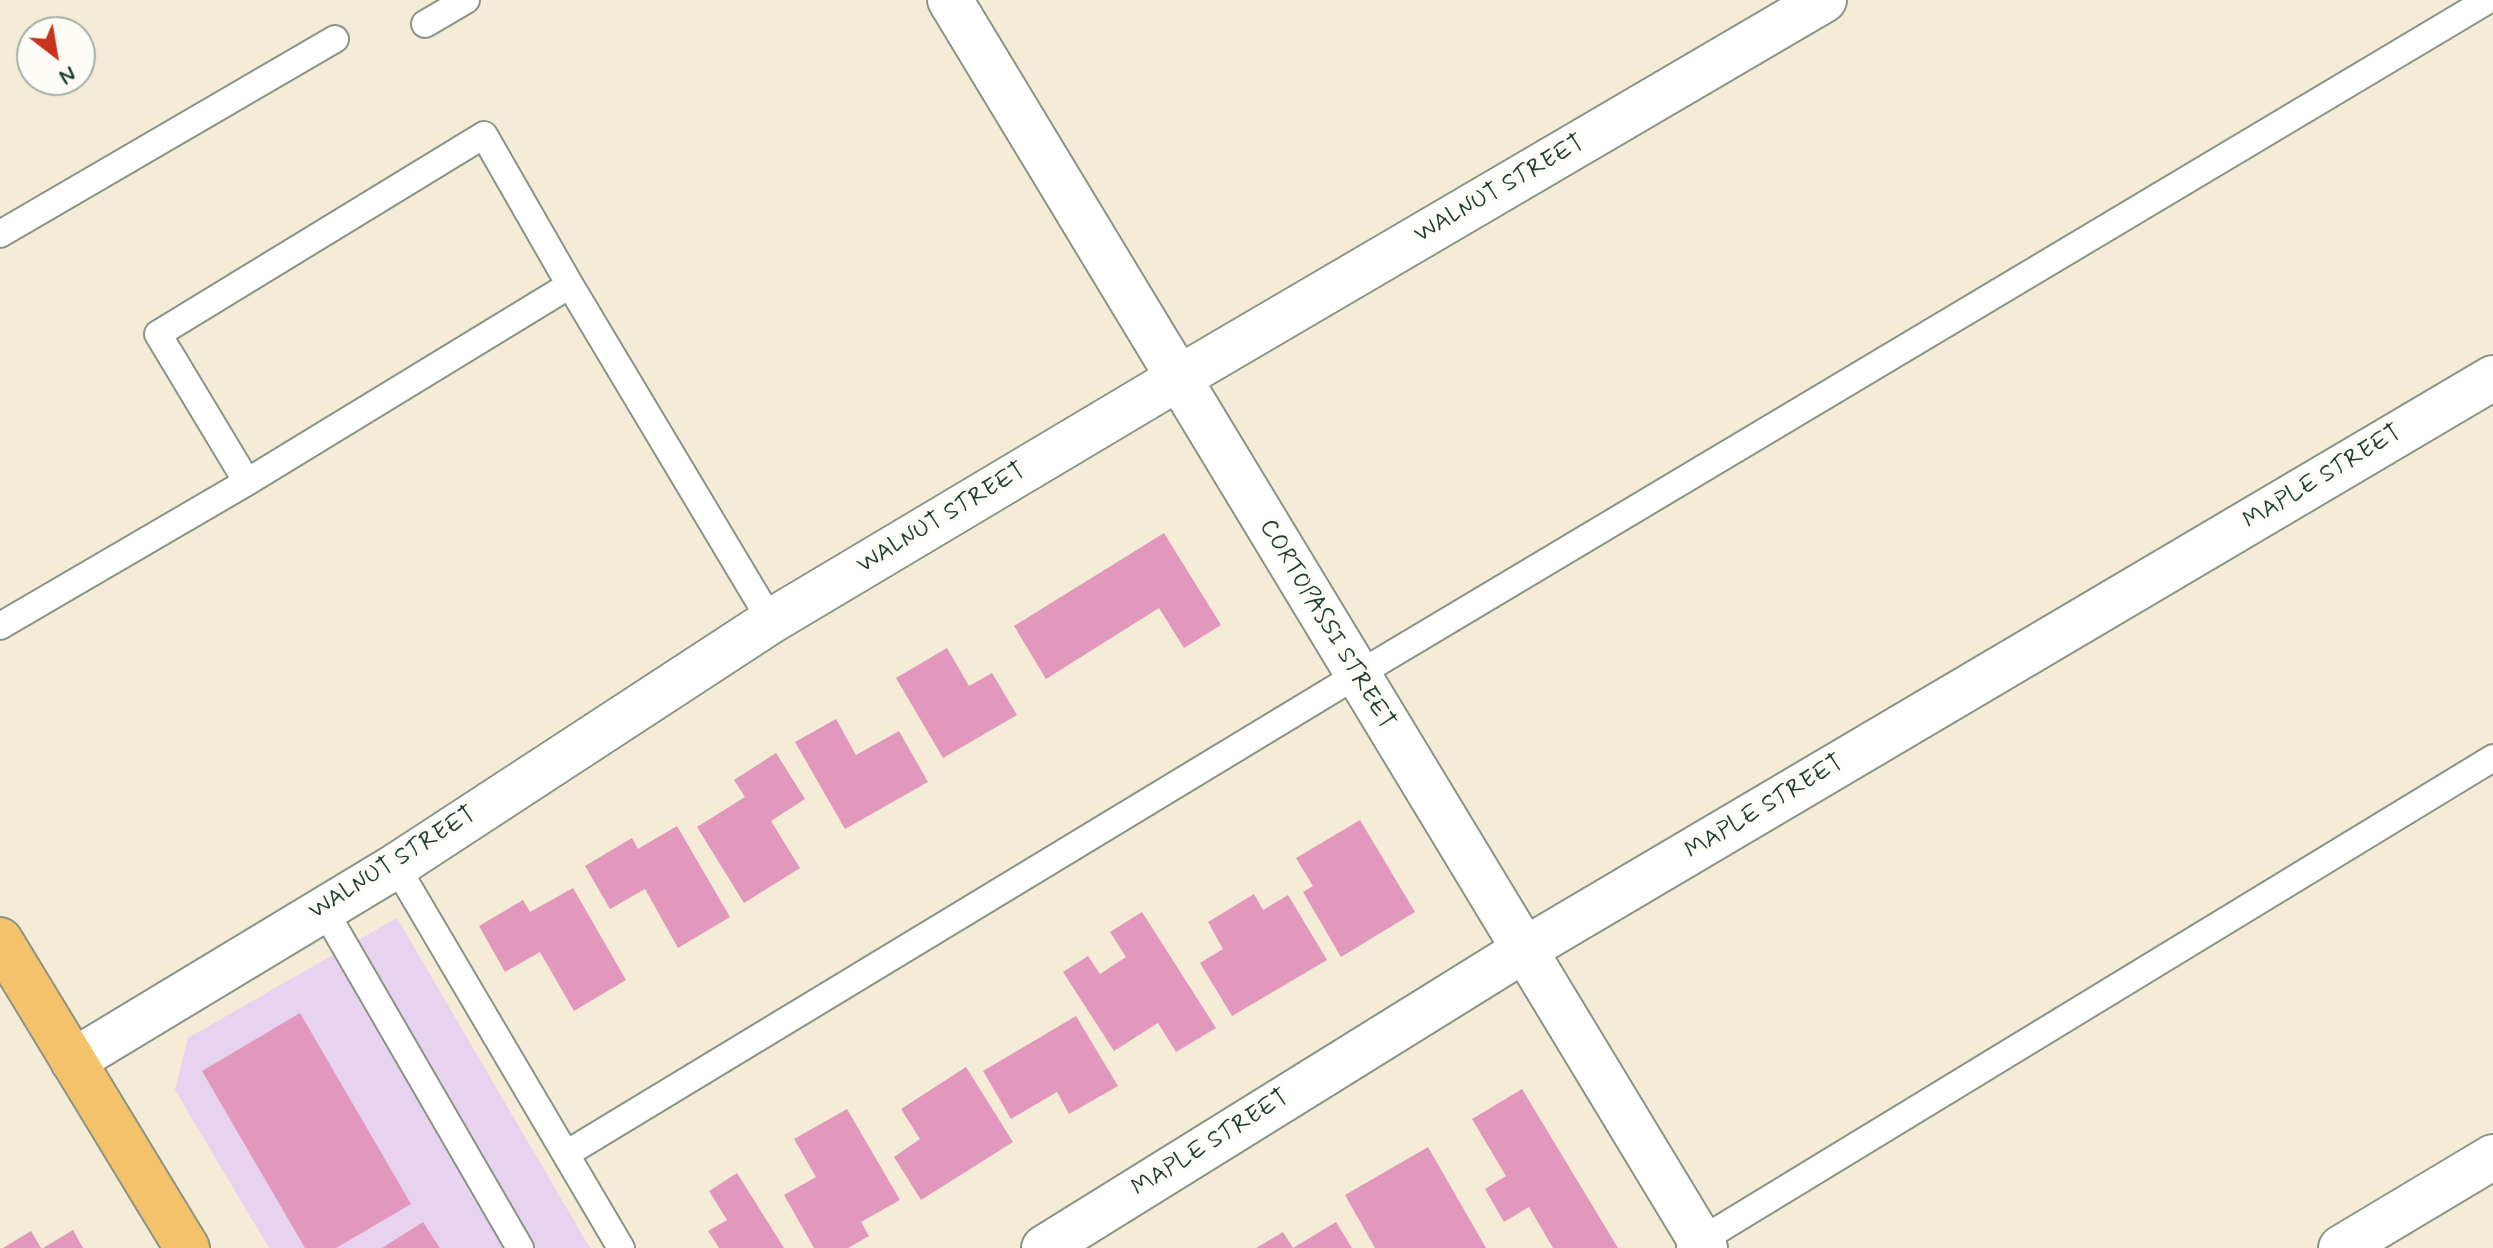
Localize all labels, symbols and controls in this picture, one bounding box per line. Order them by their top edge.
north arrow [16,16,96,96]
text: N [54,59,81,91]
street label: WALNUT STREET [1410,130,1590,250]
street label: MAPLE STREET [2239,419,2407,537]
street label: WALNUT STREET [852,457,1032,581]
street label: CORTOPASSI STREET [1252,515,1400,735]
street label: MAPLE STREET [1681,749,1849,867]
street label: WALNUT STREET [304,801,482,927]
street label: MAPLE STREET [1127,1084,1295,1204]

